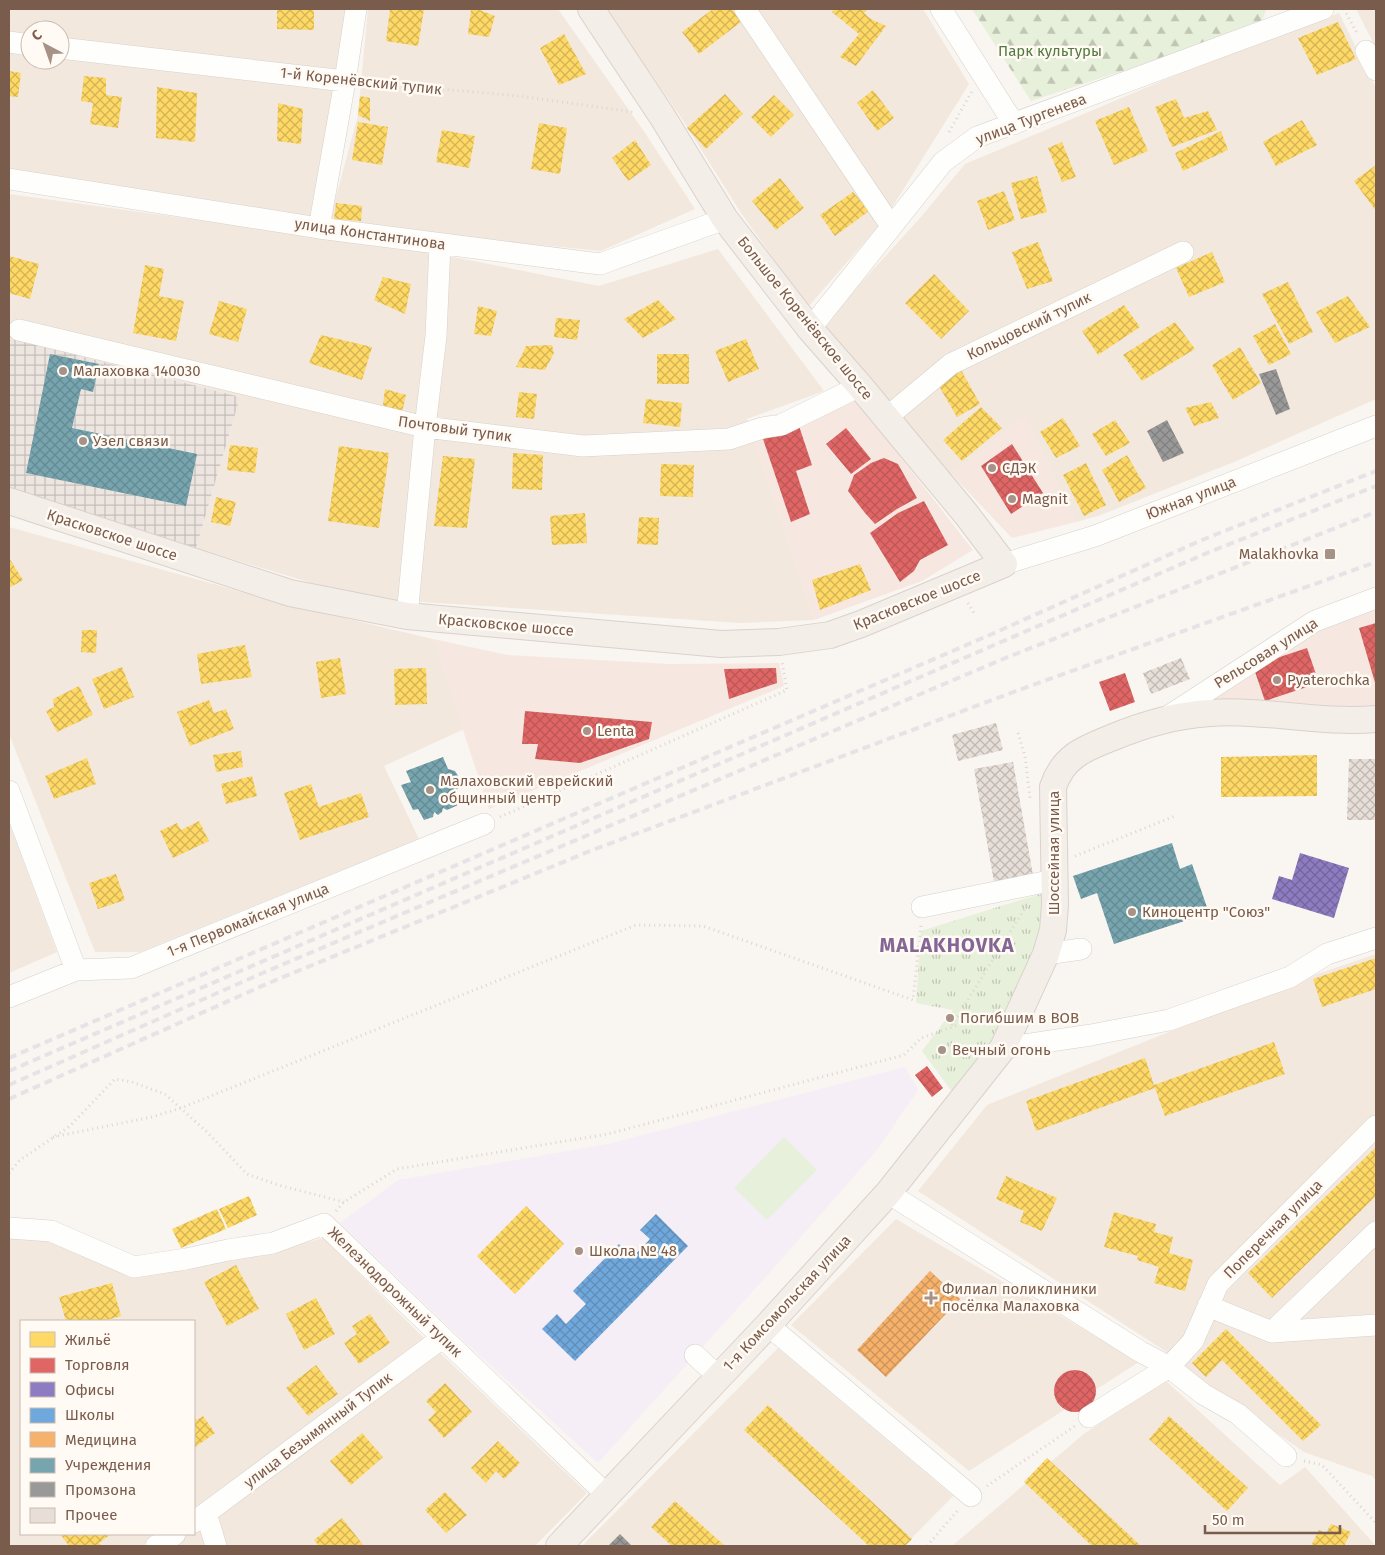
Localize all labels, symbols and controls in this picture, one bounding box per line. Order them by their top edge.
north arrow [20,20,70,70]
text: С [28,27,45,45]
park label: Парк культуры [998,42,1102,60]
street label: 1-й Коренёвский тупик [279,64,443,98]
street label: улица Тургенева [973,90,1089,148]
street label: улица Константинова [293,214,447,254]
street label: Большое Коренёвское шоссе [734,233,876,403]
street label: Кольцовский тупик [964,288,1094,364]
place label: Малаховка 140030 [73,362,201,380]
marker: Малаховка 140030 [57,365,69,377]
street label: Почтовый тупик [397,412,513,446]
place label: Узел связи [93,432,169,450]
marker: Узел связи [77,435,89,447]
place label: СДЭК [1002,459,1037,477]
marker: СДЭК [986,462,998,474]
street label: Южная улица [1143,473,1239,523]
place label: Magnit [1022,490,1069,508]
marker: Magnit [1006,493,1018,505]
street label: Красковское шоссе [45,505,179,565]
place label: Malakhovka [1239,545,1319,563]
marker: Malakhovka [1323,547,1337,561]
street label: Красковское шоссе [851,566,983,634]
street label: Красковское шоссе [437,610,575,640]
street label: Рельсовая улица [1211,614,1321,692]
place label: Pyaterochka [1287,671,1370,689]
marker: Pyaterochka [1271,674,1283,686]
place label: Lenta [597,722,635,740]
marker: Lenta [581,725,593,737]
place label: Малаховский еврейский общинный центр [440,772,614,807]
marker: Малаховский еврейский общинный центр [424,784,436,796]
street label: Шоссейная улица [1045,791,1063,915]
street label: 1-я Первомайская улица [164,879,332,961]
place label: Киноцентр "Союз" [1142,903,1270,921]
marker: Киноцентр "Союз" [1126,906,1138,918]
district label: MALAKHOVKA [879,933,1015,957]
place label: Погибшим в ВОВ [960,1009,1079,1027]
marker: Погибшим в ВОВ [944,1012,956,1024]
place label: Вечный огонь [952,1041,1051,1059]
marker: Вечный огонь [936,1044,948,1056]
street label: Поперечная улица [1220,1176,1326,1282]
street label: Железнодорожный тупик [324,1223,466,1361]
street label: 1-я Комсомольская улица [719,1231,855,1375]
place label: Школа № 48 [589,1242,677,1260]
marker: Школа № 48 [573,1245,585,1257]
place label: Филиал поликлиники посёлка Малаховка [942,1280,1097,1315]
marker: Филиал поликлиники посёлка Малаховка [924,1291,938,1305]
legend [20,1320,195,1535]
text: Жильё [65,1331,111,1349]
text: Торговля [65,1356,130,1374]
street label: улица Безымянный Тупик [240,1368,396,1492]
text: Офисы [65,1381,115,1399]
text: Школы [65,1406,115,1424]
text: Медицина [65,1431,137,1449]
text: Учреждения [65,1456,151,1474]
text: Промзона [65,1481,136,1499]
scale bar [1205,1502,1340,1534]
text: Прочее [65,1506,117,1524]
text: 50 m [1212,1511,1245,1529]

